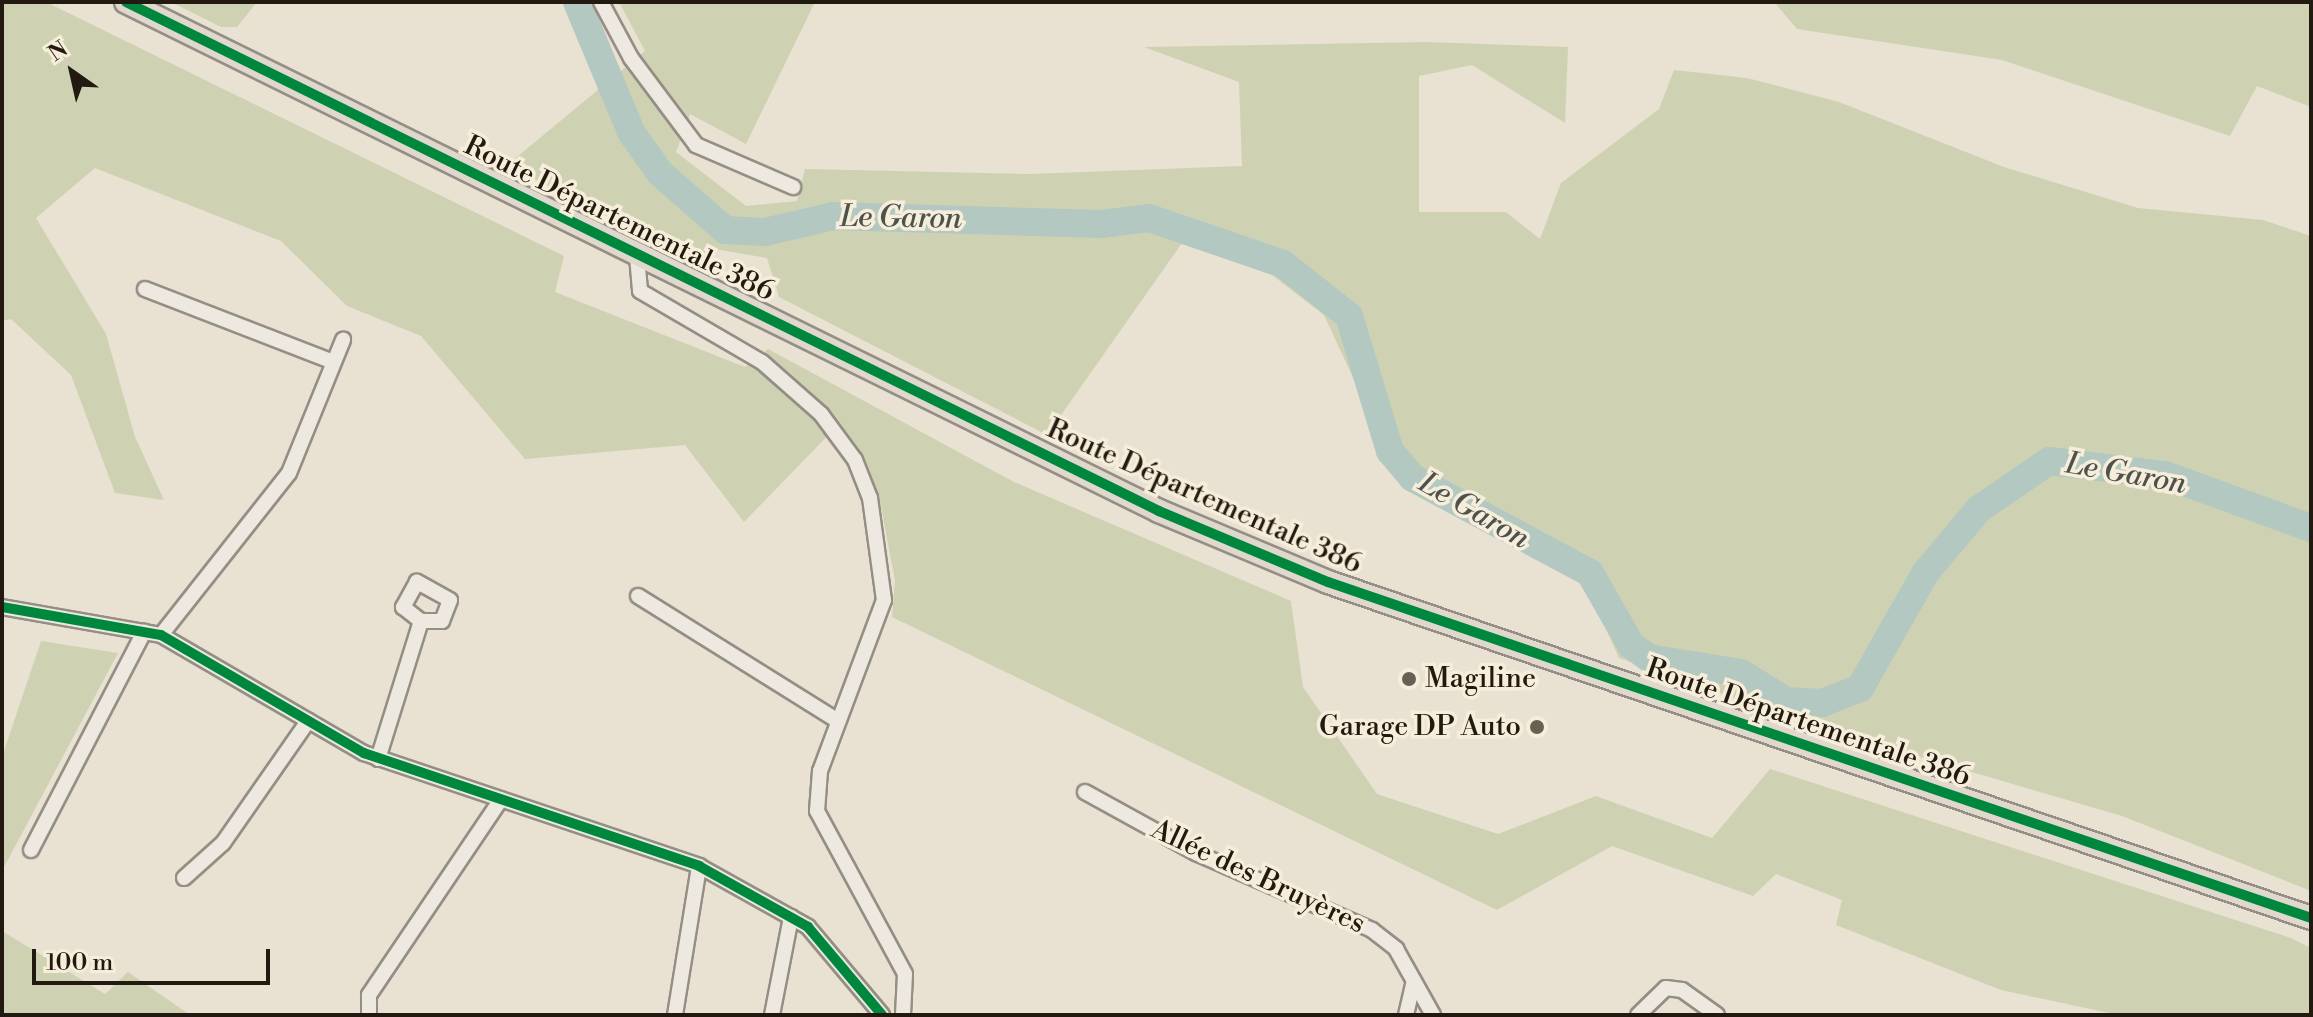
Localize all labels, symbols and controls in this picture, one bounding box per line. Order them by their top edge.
north arrow [32,32,112,112]
text: N [44,36,73,68]
street label: Route Départementale 386 [458,129,780,309]
water label: Le Garon [840,199,962,237]
street label: Route Départementale 386 [1041,412,1367,582]
water label: Le Garon [2063,446,2189,502]
water label: Le Garon [1412,465,1536,557]
street label: Route Départementale 386 [1641,652,1975,794]
place label: Magiline [1425,662,1536,696]
marker: Magiline [1400,670,1418,688]
place label: Garage DP Auto [1319,710,1521,744]
marker: Garage DP Auto [1528,718,1546,736]
street label: Allée des Bruyères [1146,813,1370,941]
scale bar [36,933,274,983]
text: 100 m [46,948,113,978]

